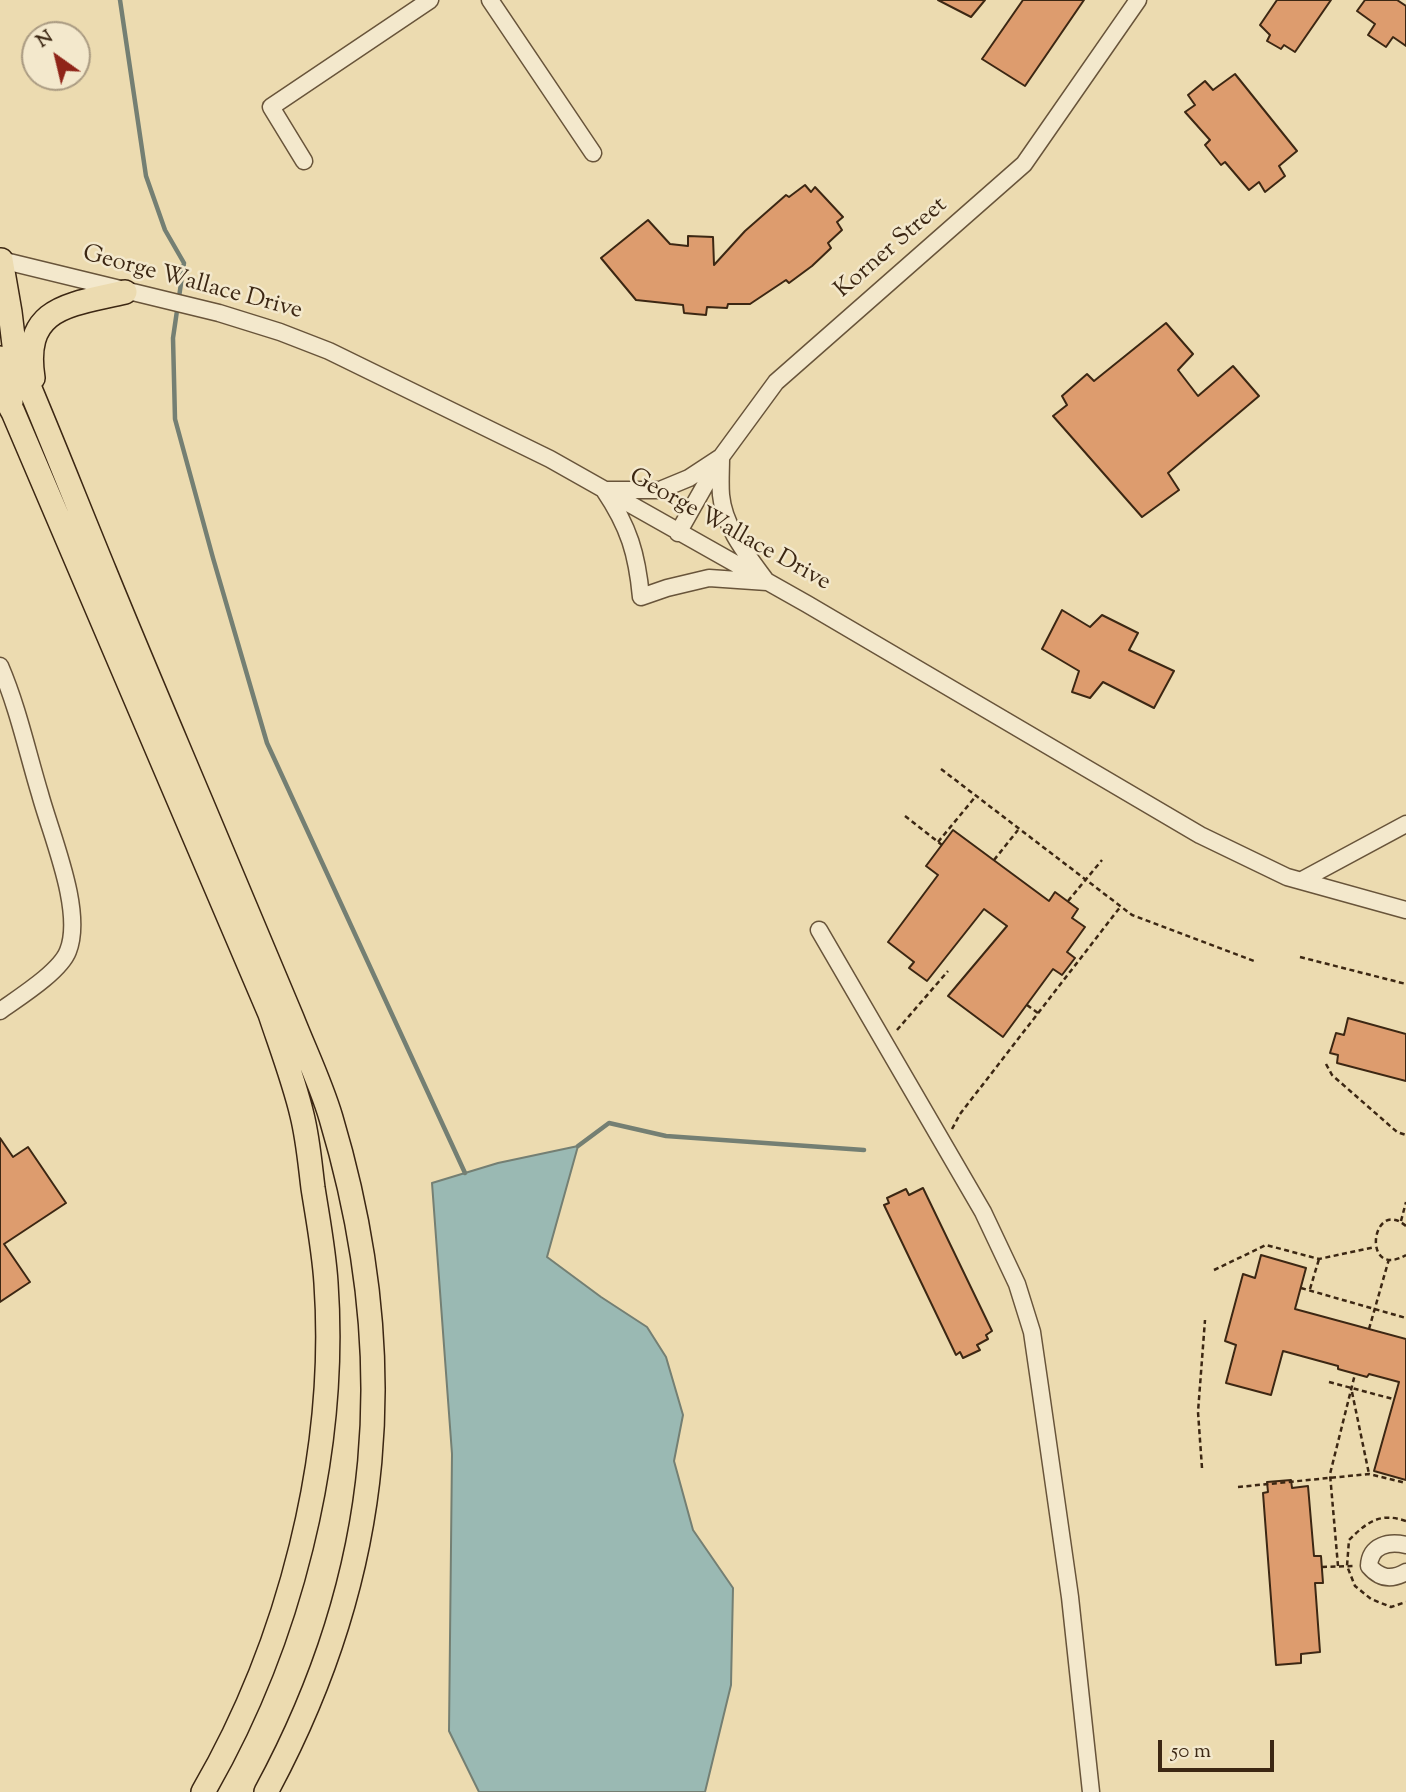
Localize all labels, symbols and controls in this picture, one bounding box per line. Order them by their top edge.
north arrow [21,21,91,91]
text: N [31,24,59,55]
street label: Korner Street [830,192,954,306]
street label: George Wallace Drive [79,241,305,327]
street label: George Wallace Drive [623,464,835,598]
scale bar [1161,1726,1276,1770]
text: 50 m [1171,1737,1211,1767]

